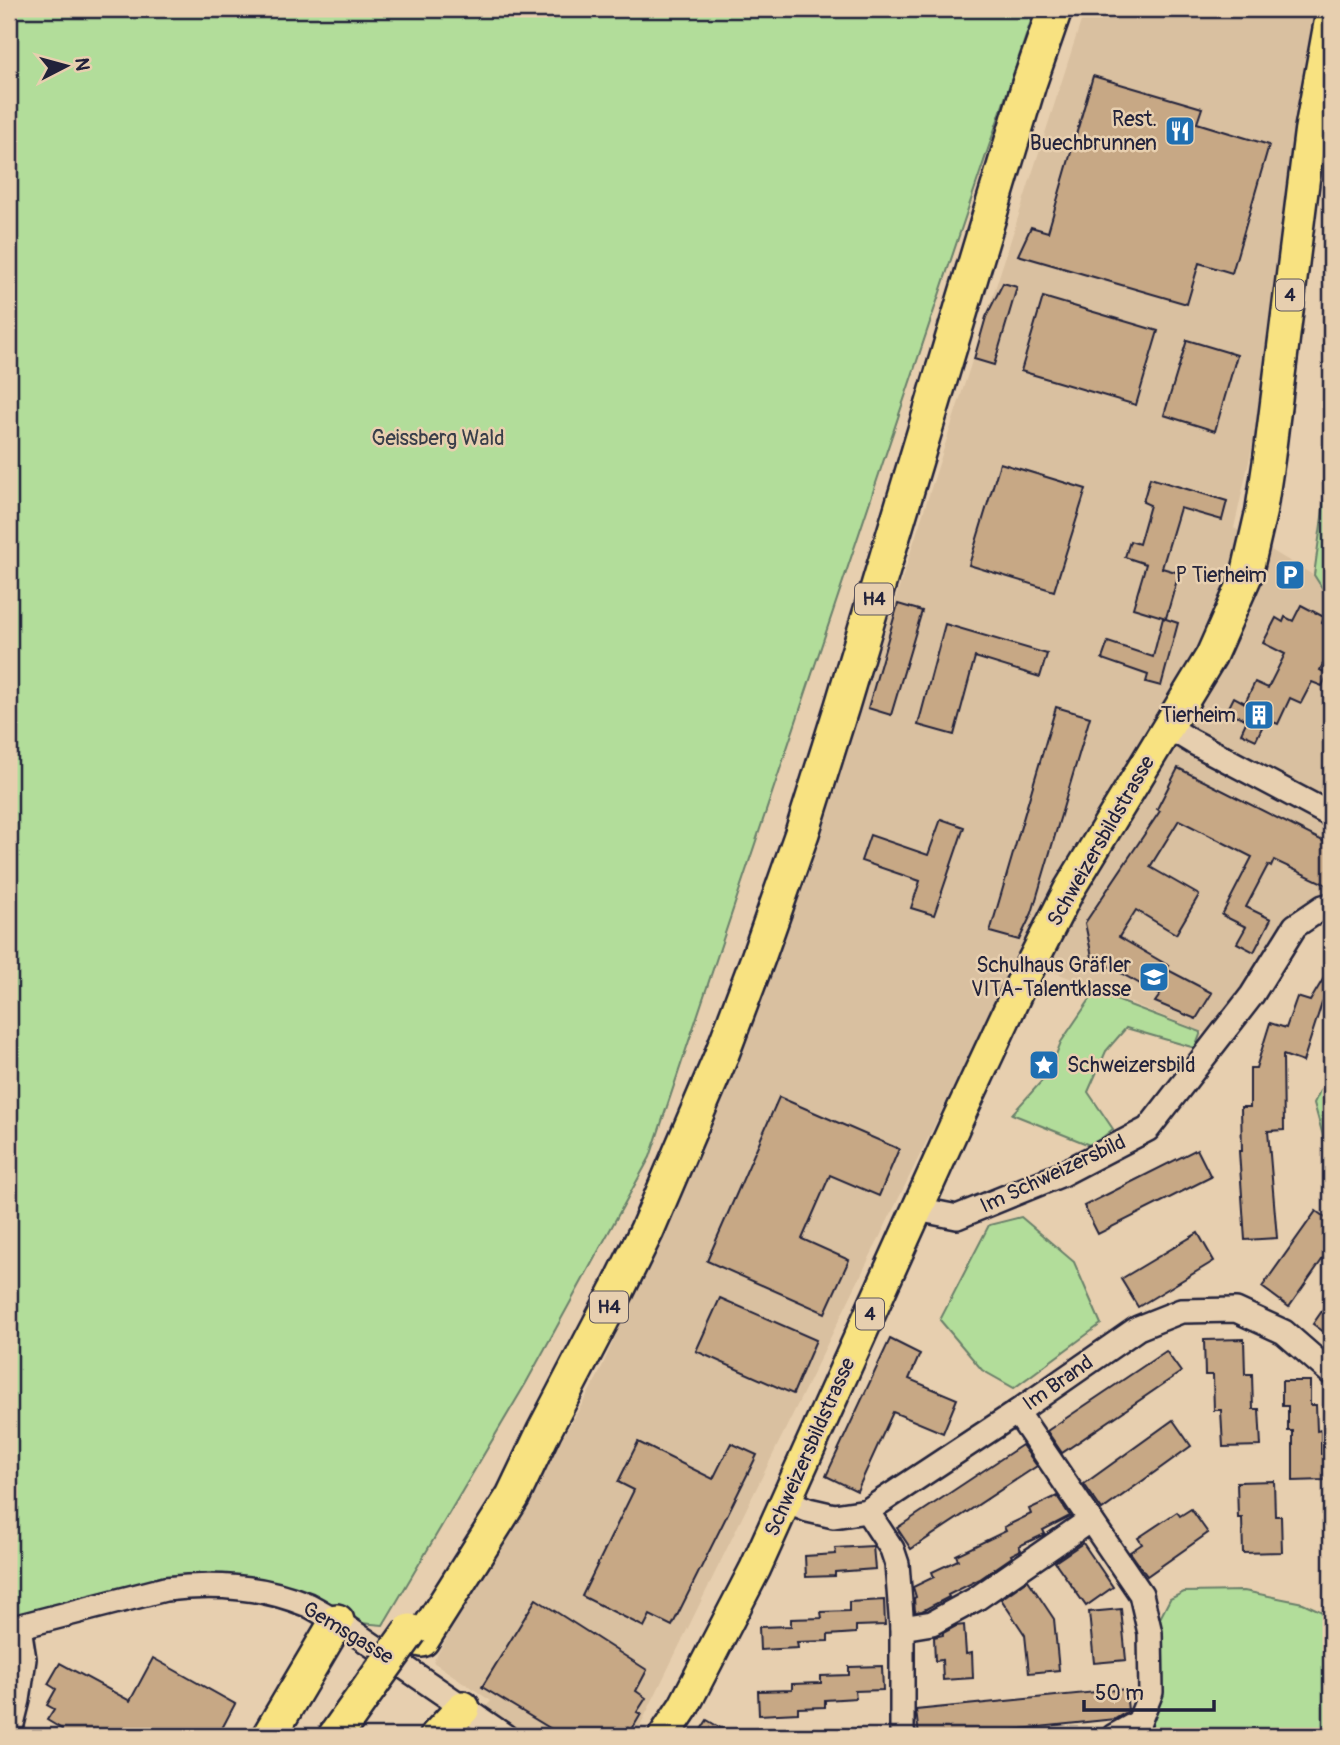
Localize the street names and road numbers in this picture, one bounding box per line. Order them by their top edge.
road number: 4 [1276,280,1304,310]
road number: H4 [855,584,893,614]
street label: Schweizersbildstrasse [1041,750,1161,931]
street label: Im Schweizersbild [976,1128,1130,1220]
road number: H4 [590,1292,628,1322]
road number: 4 [856,1298,884,1330]
street label: Im Brand [1018,1349,1098,1417]
street label: Schweizersbildstrasse [758,1353,862,1541]
street label: Gemsgasse [298,1595,399,1671]

